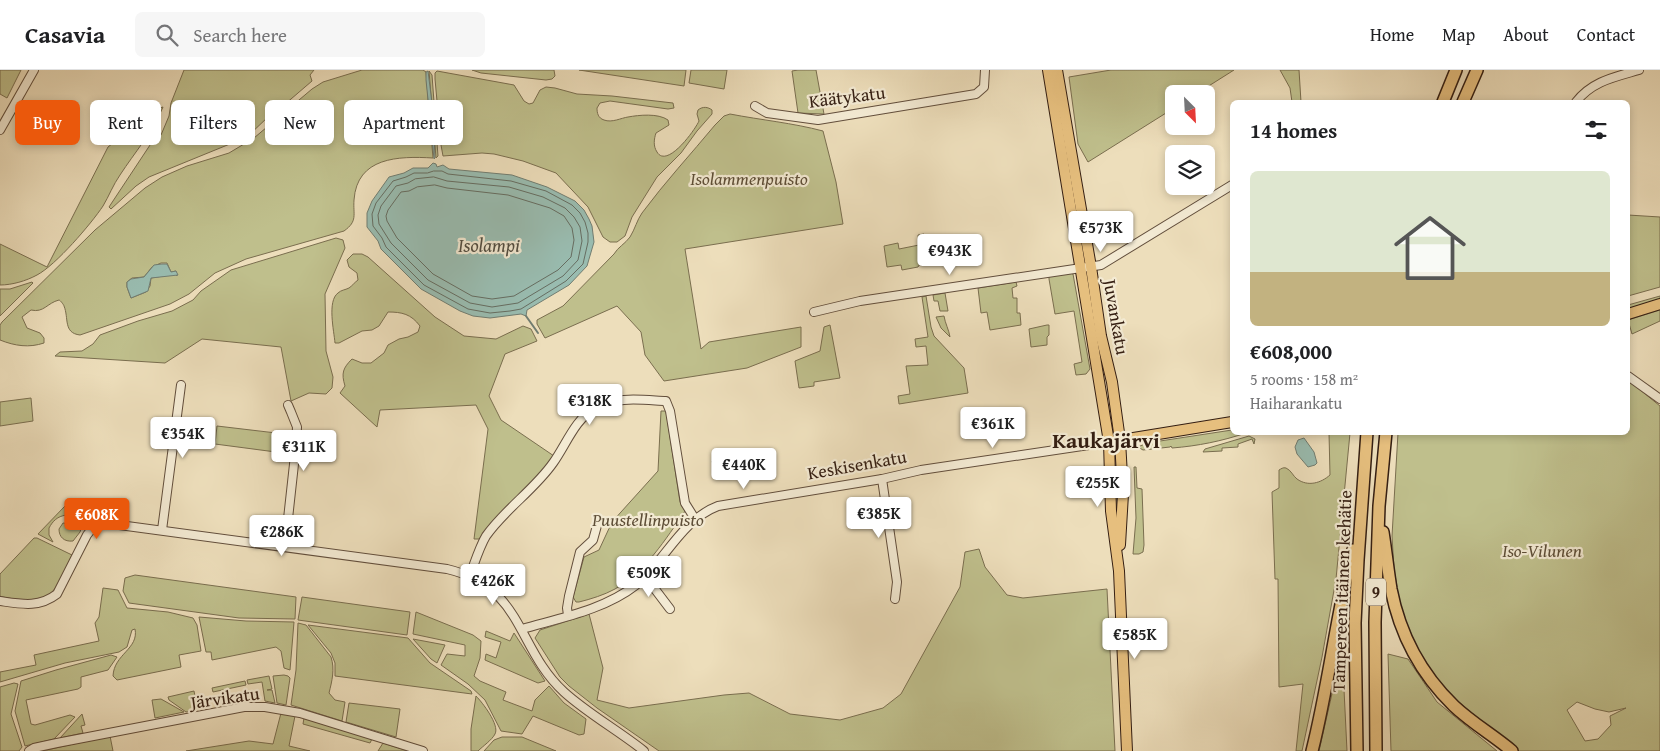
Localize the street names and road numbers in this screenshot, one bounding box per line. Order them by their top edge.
street label: Käätykatu [807,78,887,115]
street label: Juvankatu [1096,275,1136,357]
street label: Keskisenkatu [805,442,909,486]
street label: Tampereen itäinen kehätie [1324,489,1359,692]
road number: 9 [1366,578,1386,606]
street label: Järvikatu [187,679,261,716]

